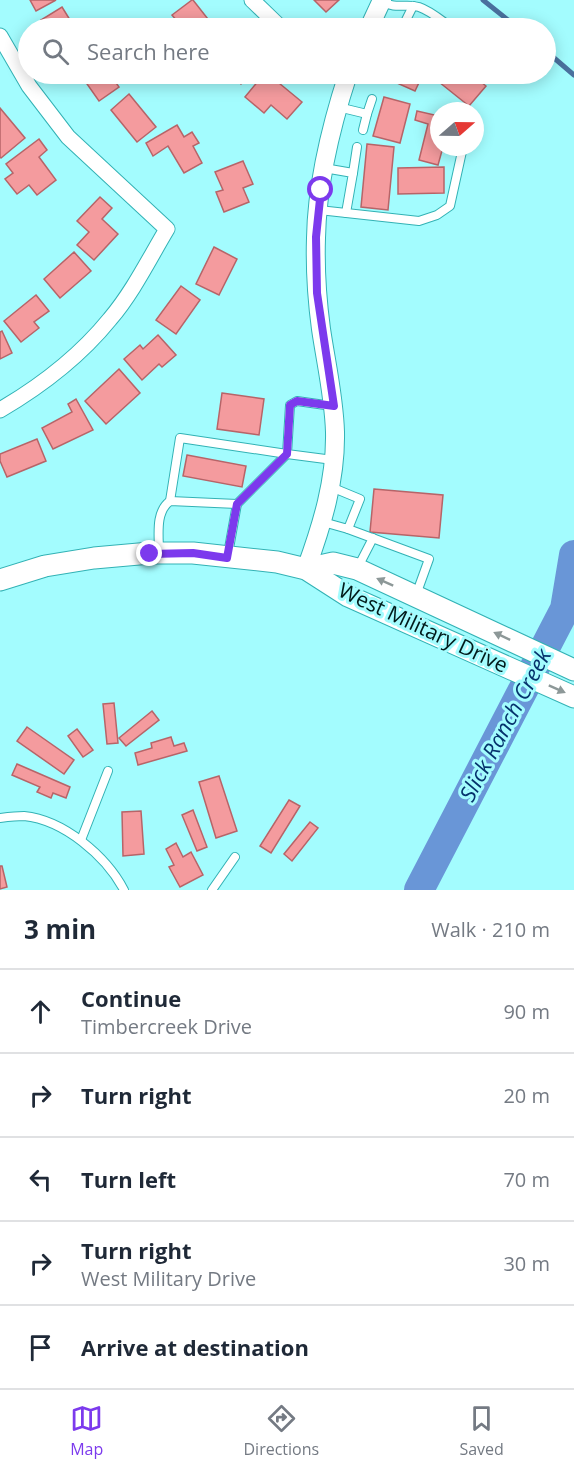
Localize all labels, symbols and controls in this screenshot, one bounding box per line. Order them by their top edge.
search box [18,18,556,84]
icon: search [39,35,72,68]
text: Search here [87,36,210,66]
north arrow [430,102,484,156]
route start [307,176,333,202]
route end [136,540,162,566]
street label: West Military Drive [334,576,513,679]
one-way arrow [375,577,393,587]
one-way arrow [494,632,511,641]
water label: Slick Ranch Creek [451,642,558,806]
one-way arrow [548,685,565,694]
text: 3 min [24,911,96,947]
text: Walk · 210 m [431,916,550,943]
text: Continue [81,983,181,1013]
icon: ahead [24,995,57,1028]
text: 90 m [503,998,550,1025]
text: Timbercreek Drive [81,1013,252,1040]
icon: right [24,1079,57,1112]
text: Turn right [81,1080,192,1110]
text: 20 m [503,1082,550,1109]
icon: left [24,1163,57,1196]
text: Turn left [81,1164,176,1194]
text: 70 m [503,1166,550,1193]
text: Turn right [81,1235,192,1265]
icon: right [24,1247,57,1280]
text: 30 m [503,1250,550,1277]
text: West Military Drive [81,1265,256,1292]
icon: arrive [24,1331,57,1364]
text: Arrive at destination [81,1332,309,1362]
tab: Map [70,1402,103,1460]
tab: Directions [244,1402,319,1460]
tab: Saved [459,1402,504,1460]

